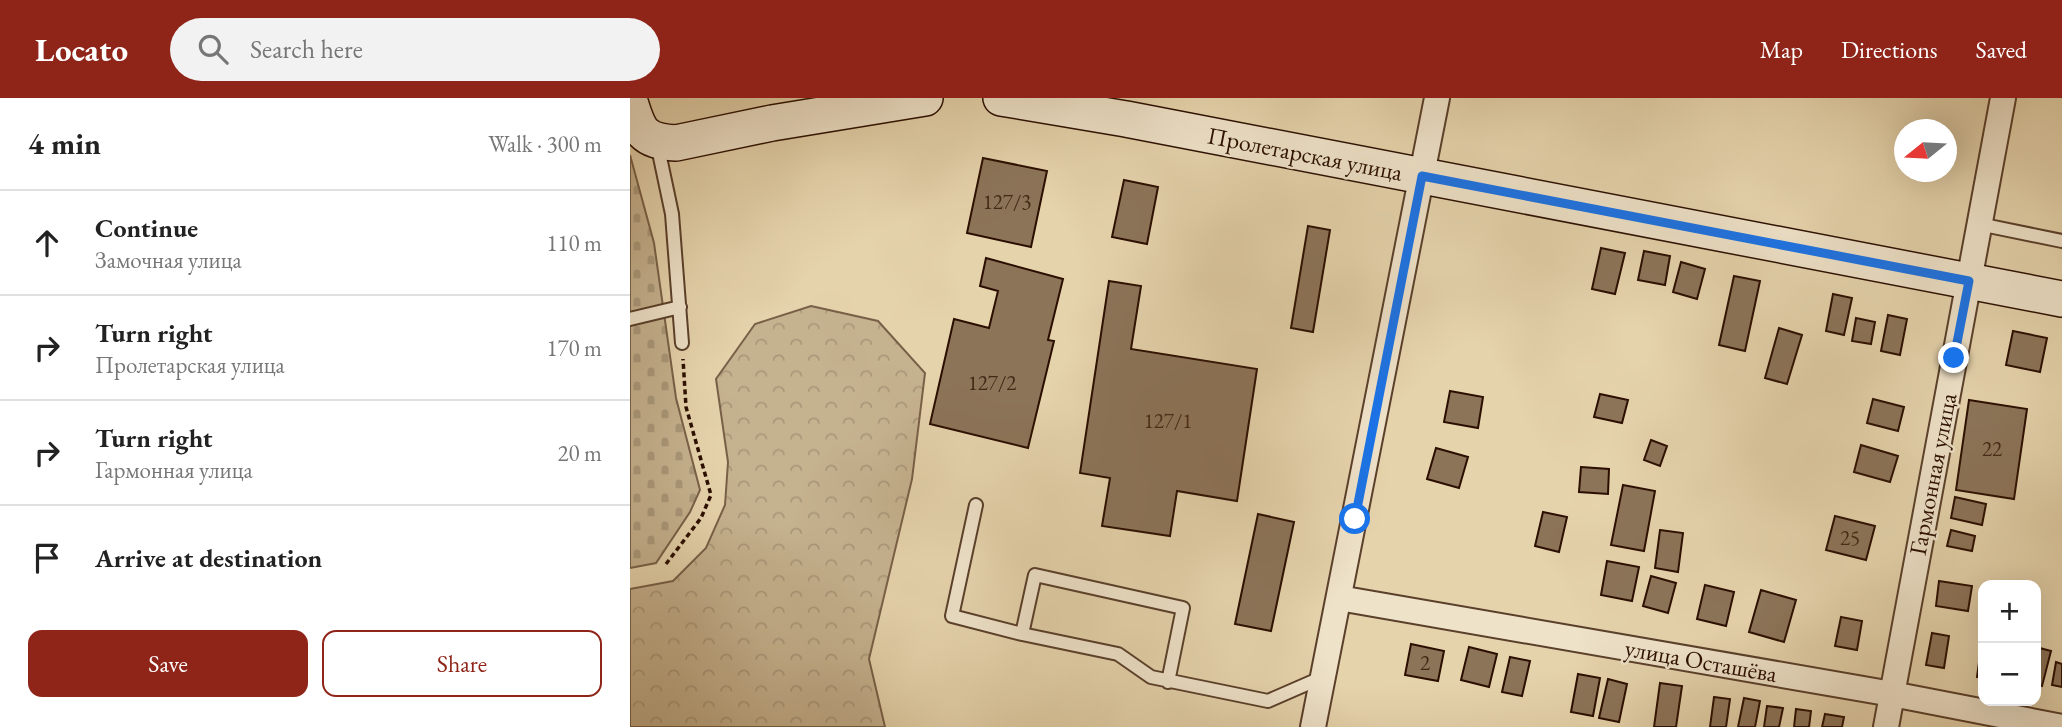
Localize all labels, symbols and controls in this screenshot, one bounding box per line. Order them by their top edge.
search box [170,18,660,81]
text: Locato [35,28,128,71]
icon: search [194,30,232,68]
text: Search here [250,32,363,66]
text: Map [1760,34,1803,65]
text: Directions [1841,34,1938,65]
text: Saved [1976,34,2027,65]
street label: Пролетарская улица [1205,119,1406,188]
north arrow [1894,119,1957,182]
text: 4 min [28,124,101,163]
text: Walk · 300 m [488,129,602,159]
house number: 127/3 [983,188,1031,215]
text: Continue [95,211,198,245]
icon: ahead [28,224,66,262]
text: 110 m [546,228,602,258]
text: Замочная улица [95,245,242,275]
text: Turn right [95,316,213,350]
icon: right [28,329,66,367]
text: 170 m [546,333,602,363]
route end [1938,342,1969,373]
text: Пролетарская улица [95,350,285,380]
house number: 127/2 [968,369,1016,396]
street label: Гармонная улица [1902,390,1964,558]
house number: 127/1 [1144,407,1192,434]
text: Turn right [95,421,213,455]
icon: right [28,434,66,472]
house number: 22 [1982,435,2002,462]
text: 20 m [557,438,602,468]
text: Гармонная улица [95,455,253,485]
route start [1339,503,1370,534]
house number: 25 [1840,524,1860,551]
icon: arrive [28,539,66,577]
text: Arrive at destination [95,541,322,575]
map controls [1978,580,2041,706]
button: + [1978,580,2041,643]
button: Save [28,630,308,697]
button: Share [322,630,602,697]
street label: улица Осташёва [1623,632,1780,689]
button: − [1978,643,2041,706]
house number: 2 [1420,649,1430,676]

